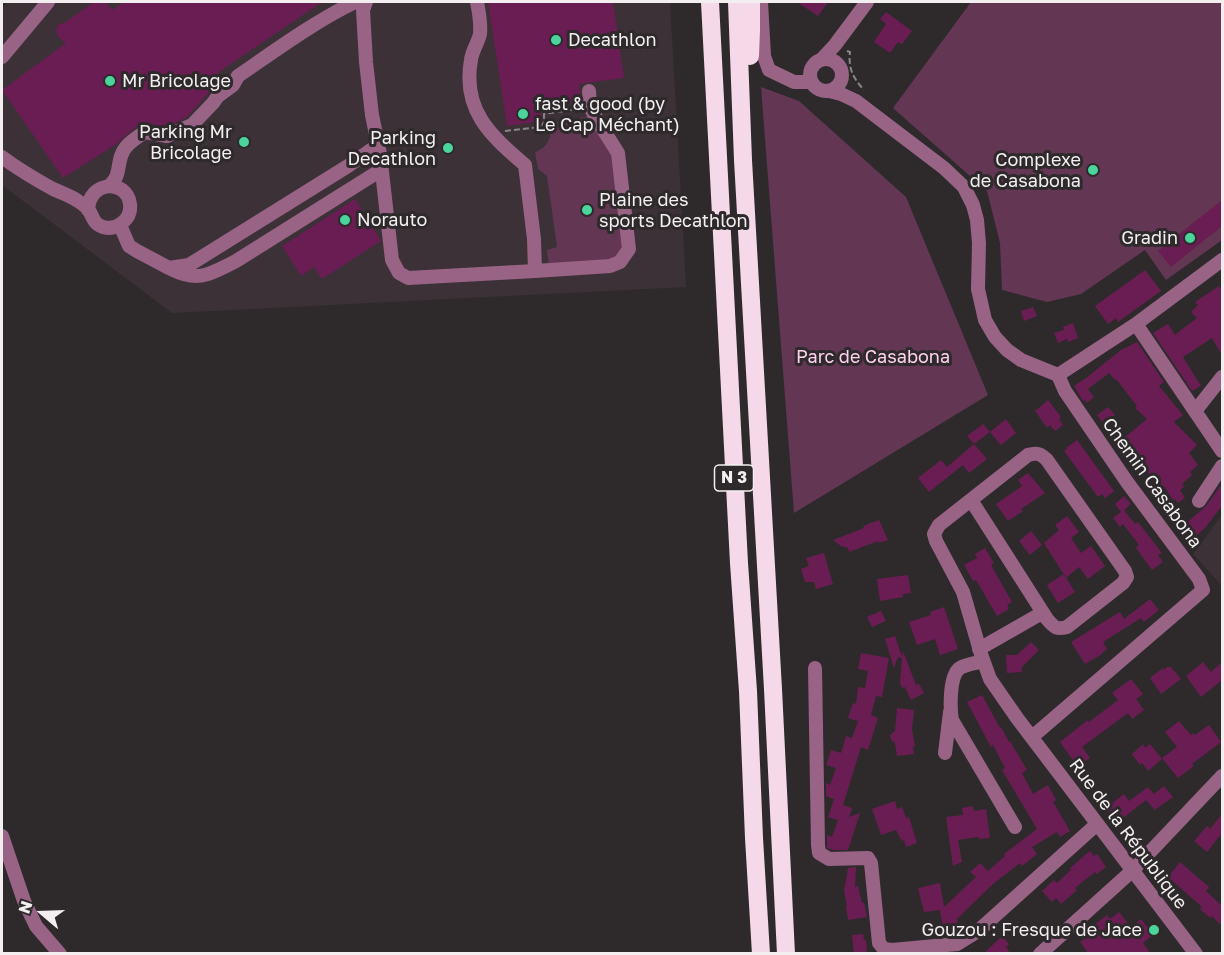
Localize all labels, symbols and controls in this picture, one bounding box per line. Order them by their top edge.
place label: Decathlon [568,29,657,51]
marker: Decathlon [549,33,563,47]
place label: Mr Bricolage [122,70,231,92]
marker: Mr Bricolage [103,74,117,88]
place label: fast & good (by Le Cap Méchant) [535,93,680,136]
marker: fast & good (by Le Cap Méchant) [516,107,530,121]
place label: Parking Mr Bricolage [139,121,232,164]
place label: Parking Decathlon [347,127,436,170]
marker: Parking Mr Bricolage [237,135,251,149]
marker: Parking Decathlon [441,141,455,155]
place label: Complexe de Casabona [970,149,1081,192]
marker: Complexe de Casabona [1086,163,1100,177]
place label: Plaine des sports Decathlon [599,189,748,232]
marker: Plaine des sports Decathlon [580,203,594,217]
place label: Norauto [357,209,427,231]
marker: Norauto [338,213,352,227]
place label: Gradin [1121,227,1178,249]
marker: Gradin [1183,231,1197,245]
park label: Parc de Casabona [796,346,950,368]
street label: Chemin Casabona [1098,414,1206,552]
road number: N 3 [714,465,754,491]
street label: Rue de la République [1064,755,1192,913]
north arrow [12,883,72,943]
text: N [14,898,36,916]
place label: Gouzou : Fresque de Jace [922,919,1142,941]
marker: Gouzou : Fresque de Jace [1147,923,1161,937]

